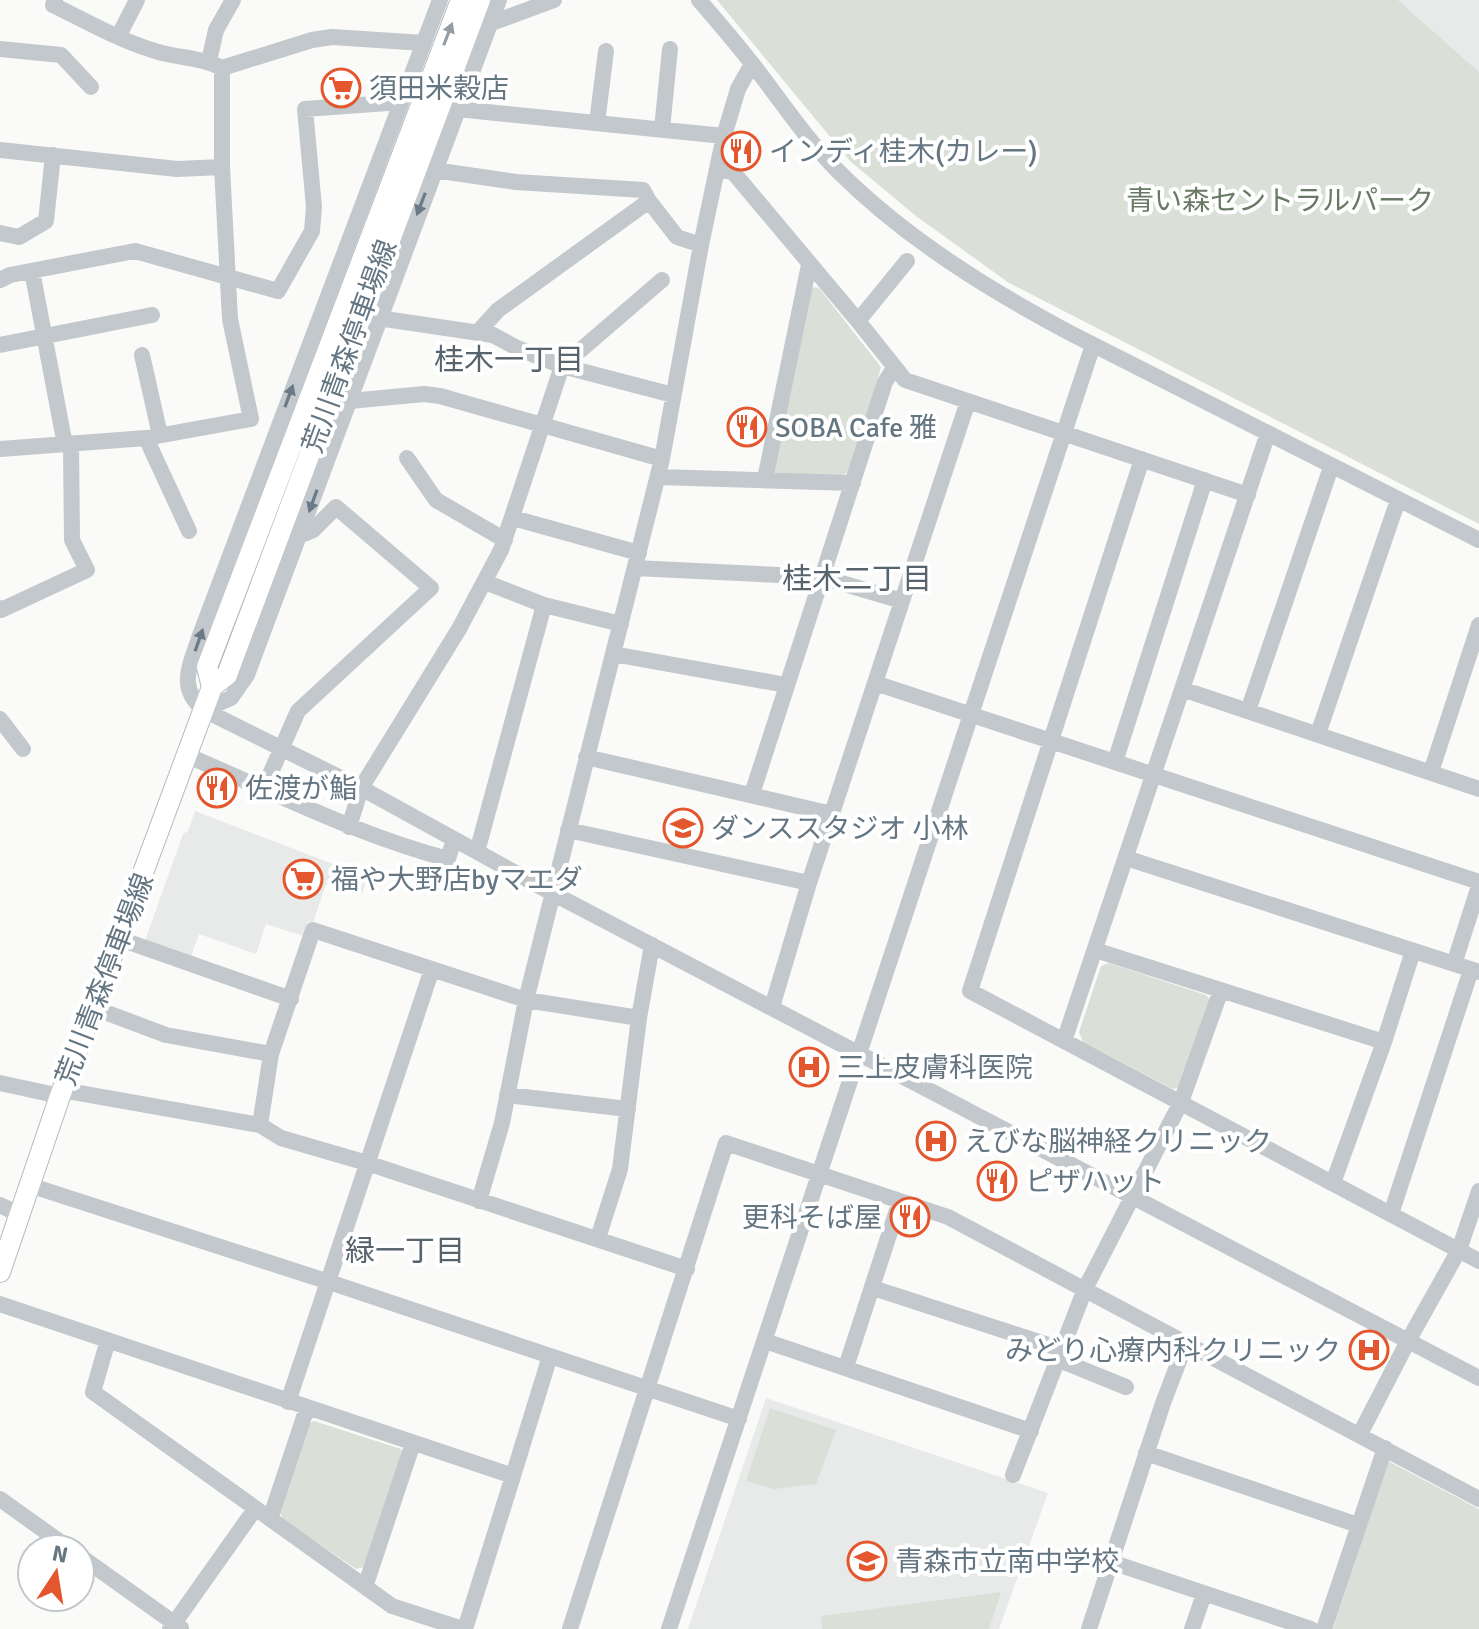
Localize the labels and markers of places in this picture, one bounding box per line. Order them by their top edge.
supermarket icon: 須田米穀店 [320,67,362,109]
place label: 須田米穀店 [369,72,509,106]
restaurant icon: インディ桂木(カレー) [720,130,762,172]
place label: インディ桂木(カレー) [769,135,1038,169]
restaurant icon: SOBA Cafe 雅 [726,406,768,448]
place label: SOBA Cafe 雅 [775,411,937,445]
restaurant icon: 佐渡が鮨 [196,767,238,809]
place label: 佐渡が鮨 [245,772,357,806]
school or university icon: ダンススタジオ 小林 [662,807,704,849]
place label: ダンススタジオ 小林 [711,812,969,846]
supermarket icon: 福や大野店byマエダ [282,858,324,900]
place label: 福や大野店byマエダ [331,863,583,897]
hospital icon: 三上皮膚科医院 [788,1046,830,1088]
place label: 三上皮膚科医院 [837,1051,1033,1085]
hospital icon: えびな脳神経クリニック [915,1120,957,1162]
place label: えびな脳神経クリニック [964,1125,1272,1159]
restaurant icon: ピザハット [976,1160,1018,1202]
place label: ピザハット [1025,1165,1165,1199]
restaurant icon: 更科そば屋 [889,1196,931,1238]
place label: 更科そば屋 [742,1201,882,1235]
hospital icon: みどり心療内科クリニック [1348,1329,1390,1371]
place label: みどり心療内科クリニック [1005,1334,1341,1368]
school or university icon: 青森市立南中学校 [846,1540,888,1582]
place label: 青森市立南中学校 [895,1545,1119,1579]

